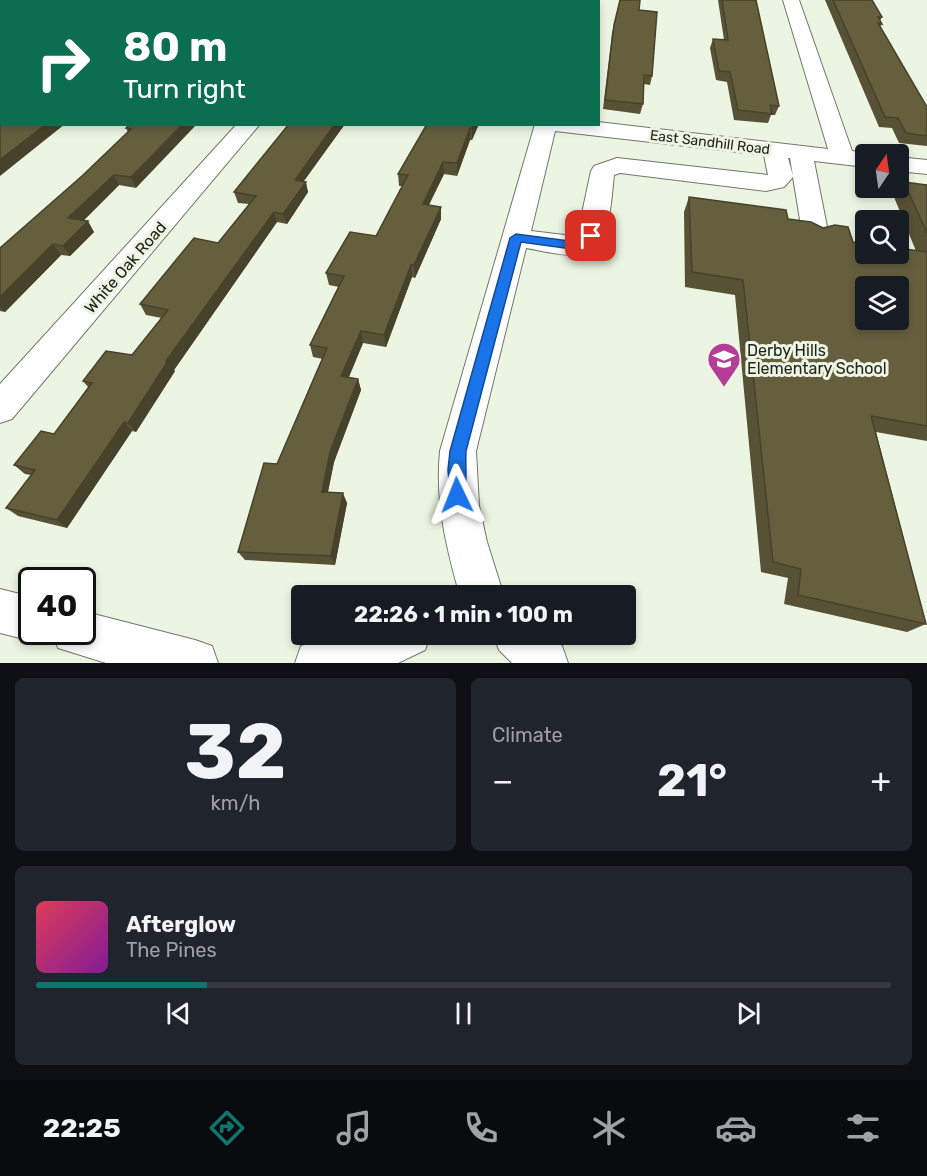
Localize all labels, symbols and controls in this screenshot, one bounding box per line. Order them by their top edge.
text: 80 m [123,22,227,72]
icon: right [24,24,102,102]
text: Turn right [123,73,246,105]
street label: East Sandhill Road [649,127,771,158]
north arrow [855,144,909,198]
map controls [855,144,909,330]
pin [565,210,616,261]
button: search [855,210,909,264]
street label: White Oak Road [80,218,170,317]
icon: arrive [574,219,607,252]
button: layers [855,276,909,330]
school or university icon: Derby Hills Elementary School [706,341,742,388]
place label: Derby Hills Elementary School [747,341,887,378]
position arrow [425,463,489,527]
speed limit sign: 40 [18,567,96,645]
text: 22:26 · 1 min · 100 m [354,601,573,628]
text: 32 [184,705,287,798]
text: Climate [492,723,563,747]
text: 21° [657,754,727,807]
text: − [492,761,513,800]
text: + [870,761,891,800]
text: km/h [211,791,260,815]
text: Afterglow [126,911,236,938]
text: The Pines [126,938,217,962]
icon: previous [162,997,195,1030]
icon: pause [447,997,480,1030]
icon: next [732,997,765,1030]
icon: directions [206,1107,248,1149]
icon: music [333,1107,375,1149]
icon: phone [460,1107,502,1149]
icon: climate [588,1107,630,1149]
icon: car [715,1107,757,1149]
icon: filters [842,1107,884,1149]
text: 22:25 [43,1112,121,1144]

